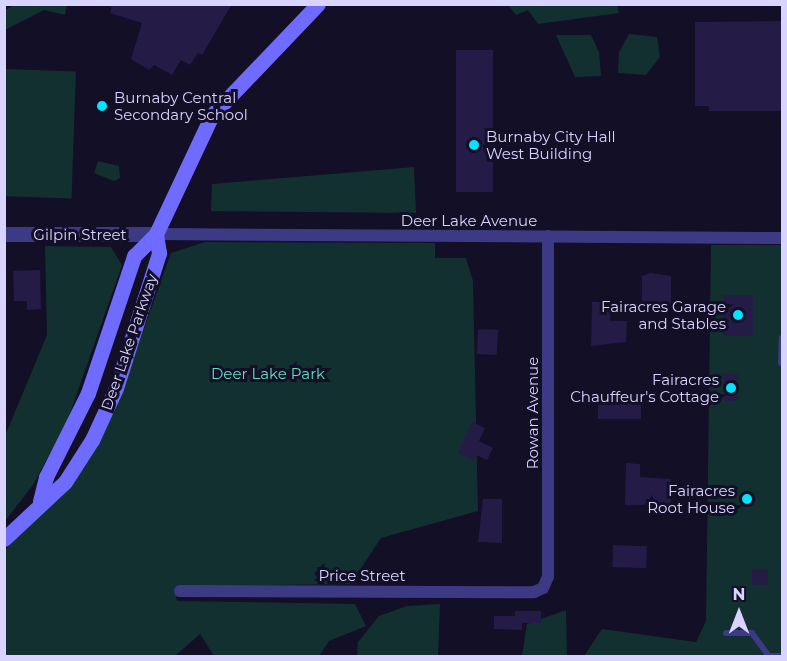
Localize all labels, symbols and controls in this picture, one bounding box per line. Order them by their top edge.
place label: Burnaby Central Secondary School [114,88,248,123]
marker: Burnaby Central Secondary School [95,99,109,113]
place label: Burnaby City Hall West Building [486,127,616,162]
marker: Burnaby City Hall West Building [467,138,481,152]
street label: Deer Lake Avenue [401,212,537,230]
street label: Gilpin Street [33,226,127,244]
street label: Deer Lake Parkway [97,271,161,413]
place label: Fairacres Garage and Stables [601,297,726,332]
marker: Fairacres Garage and Stables [731,308,745,322]
street label: Rowan Avenue [524,357,542,469]
park label: Deer Lake Park [211,365,325,383]
place label: Fairacres Chauffeur's Cottage [570,370,719,405]
marker: Fairacres Chauffeur's Cottage [724,381,738,395]
place label: Fairacres Root House [647,481,735,516]
marker: Fairacres Root House [740,492,754,506]
street label: Price Street [318,567,406,585]
north arrow [709,583,769,643]
text: N [733,585,745,604]

